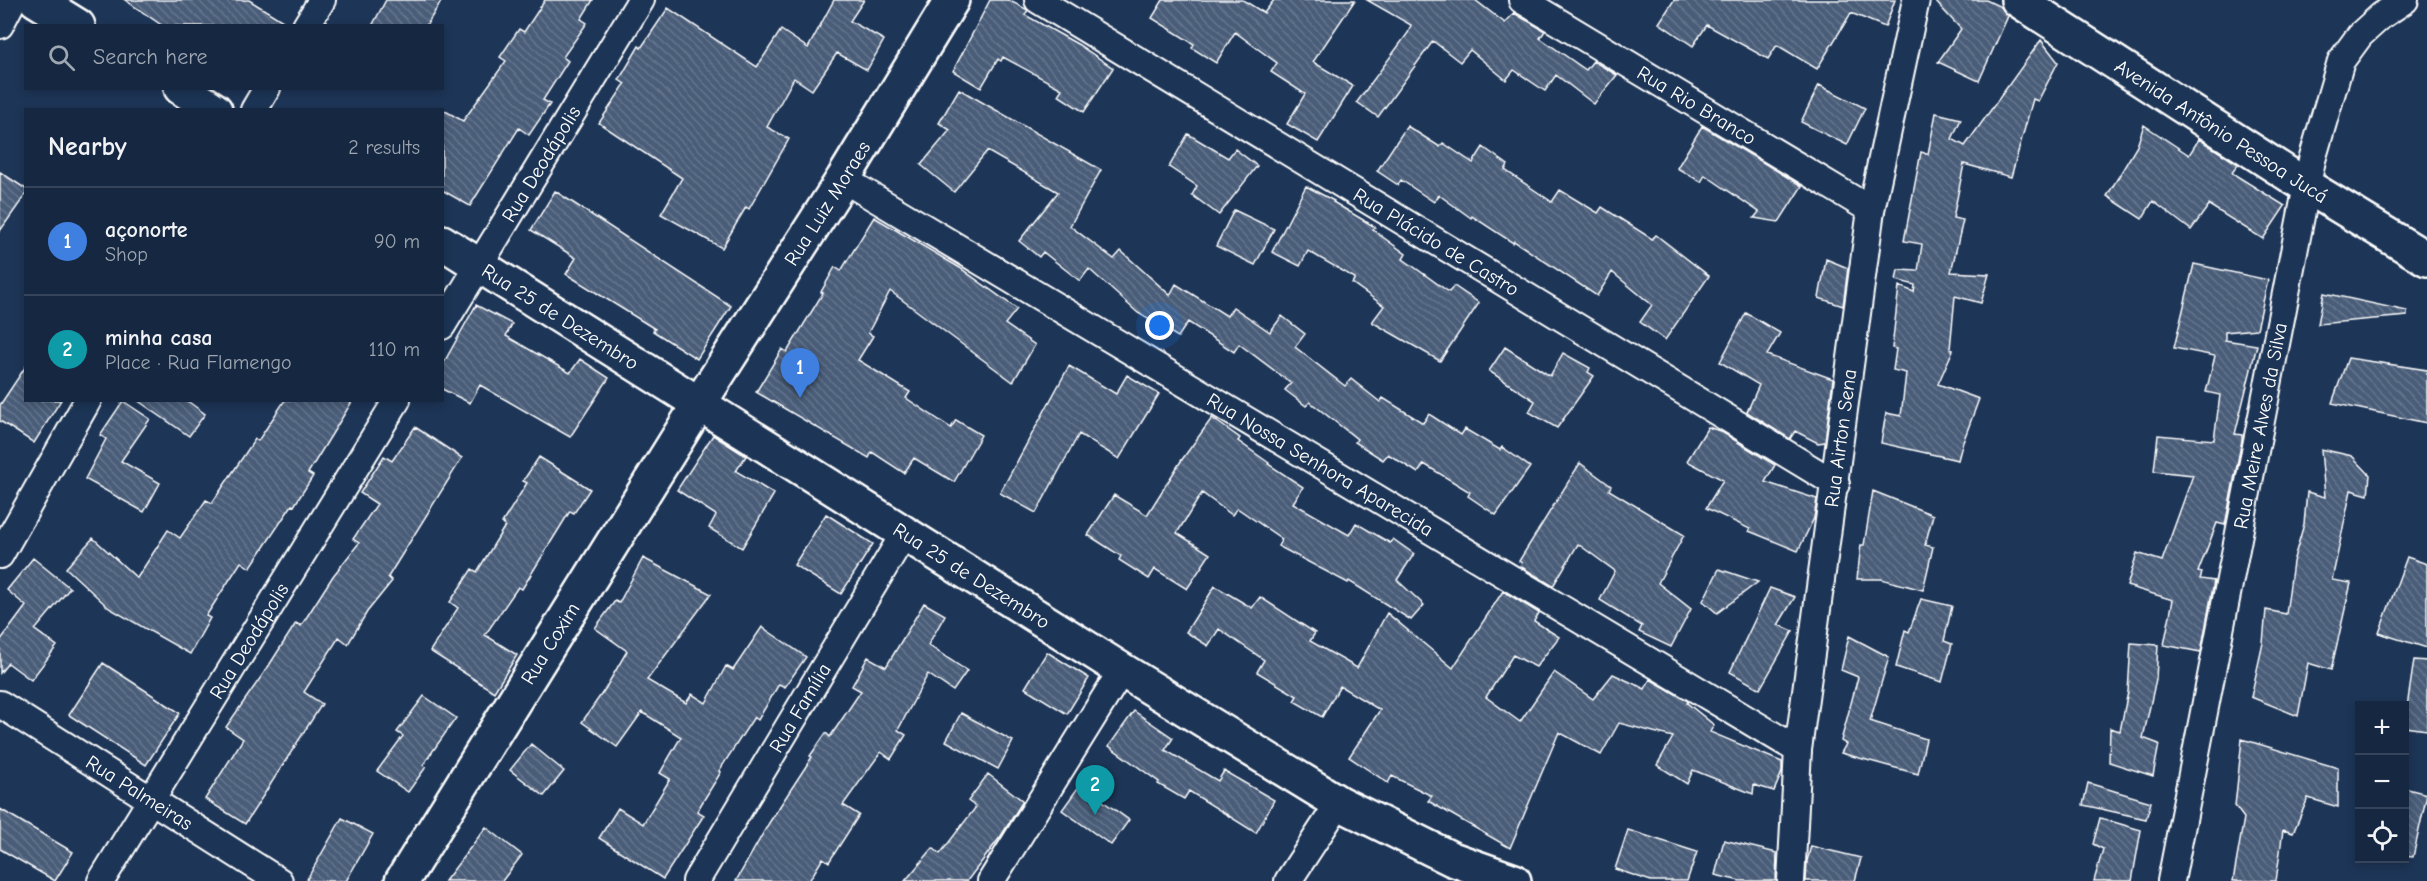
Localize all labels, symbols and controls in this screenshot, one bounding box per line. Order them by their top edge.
search box [24,24,444,90]
icon: search [45,41,78,74]
text: Search here [93,44,208,70]
street label: Avenida Antônio Pessoa Jucá [2111,54,2332,208]
street label: Rua Rio Branco [1633,61,1760,150]
street label: Rua Deodápolis [497,102,585,226]
text: Nearby [48,132,127,162]
text: 2 results [348,136,420,159]
street label: Rua Luiz Moraes [779,137,875,270]
street label: Rua Plácido de Castro [1350,183,1523,301]
text: açonorte [105,217,188,243]
text: 1 [64,230,71,253]
text: 90 m [374,230,420,253]
text: Shop [105,243,148,266]
street label: Rua 25 de Dezembro [478,259,643,374]
your location [1145,311,1174,340]
street label: Rua Meire Alves da Silva [2229,321,2291,531]
text: minha casa [105,325,212,351]
text: 2 [63,338,72,361]
text: 110 m [369,338,420,361]
pin: 1 [780,348,820,398]
text: Place · Rua Flamengo [105,351,292,374]
street label: Rua Airton Sena [1819,367,1861,509]
street label: Rua Nossa Senhora Aparecida [1203,388,1438,541]
street label: Rua 25 de Dezembro [889,518,1054,633]
street label: Rua Deodápolis [204,579,293,703]
street label: Rua Coxim [516,598,584,688]
street label: Rua Família [764,659,835,757]
map controls [2355,701,2409,863]
button: + [2355,701,2409,755]
street label: Rua Palmeiras [82,750,197,835]
button: − [2355,755,2409,809]
pin: 2 [1076,766,1114,815]
button: locate [2355,809,2409,863]

